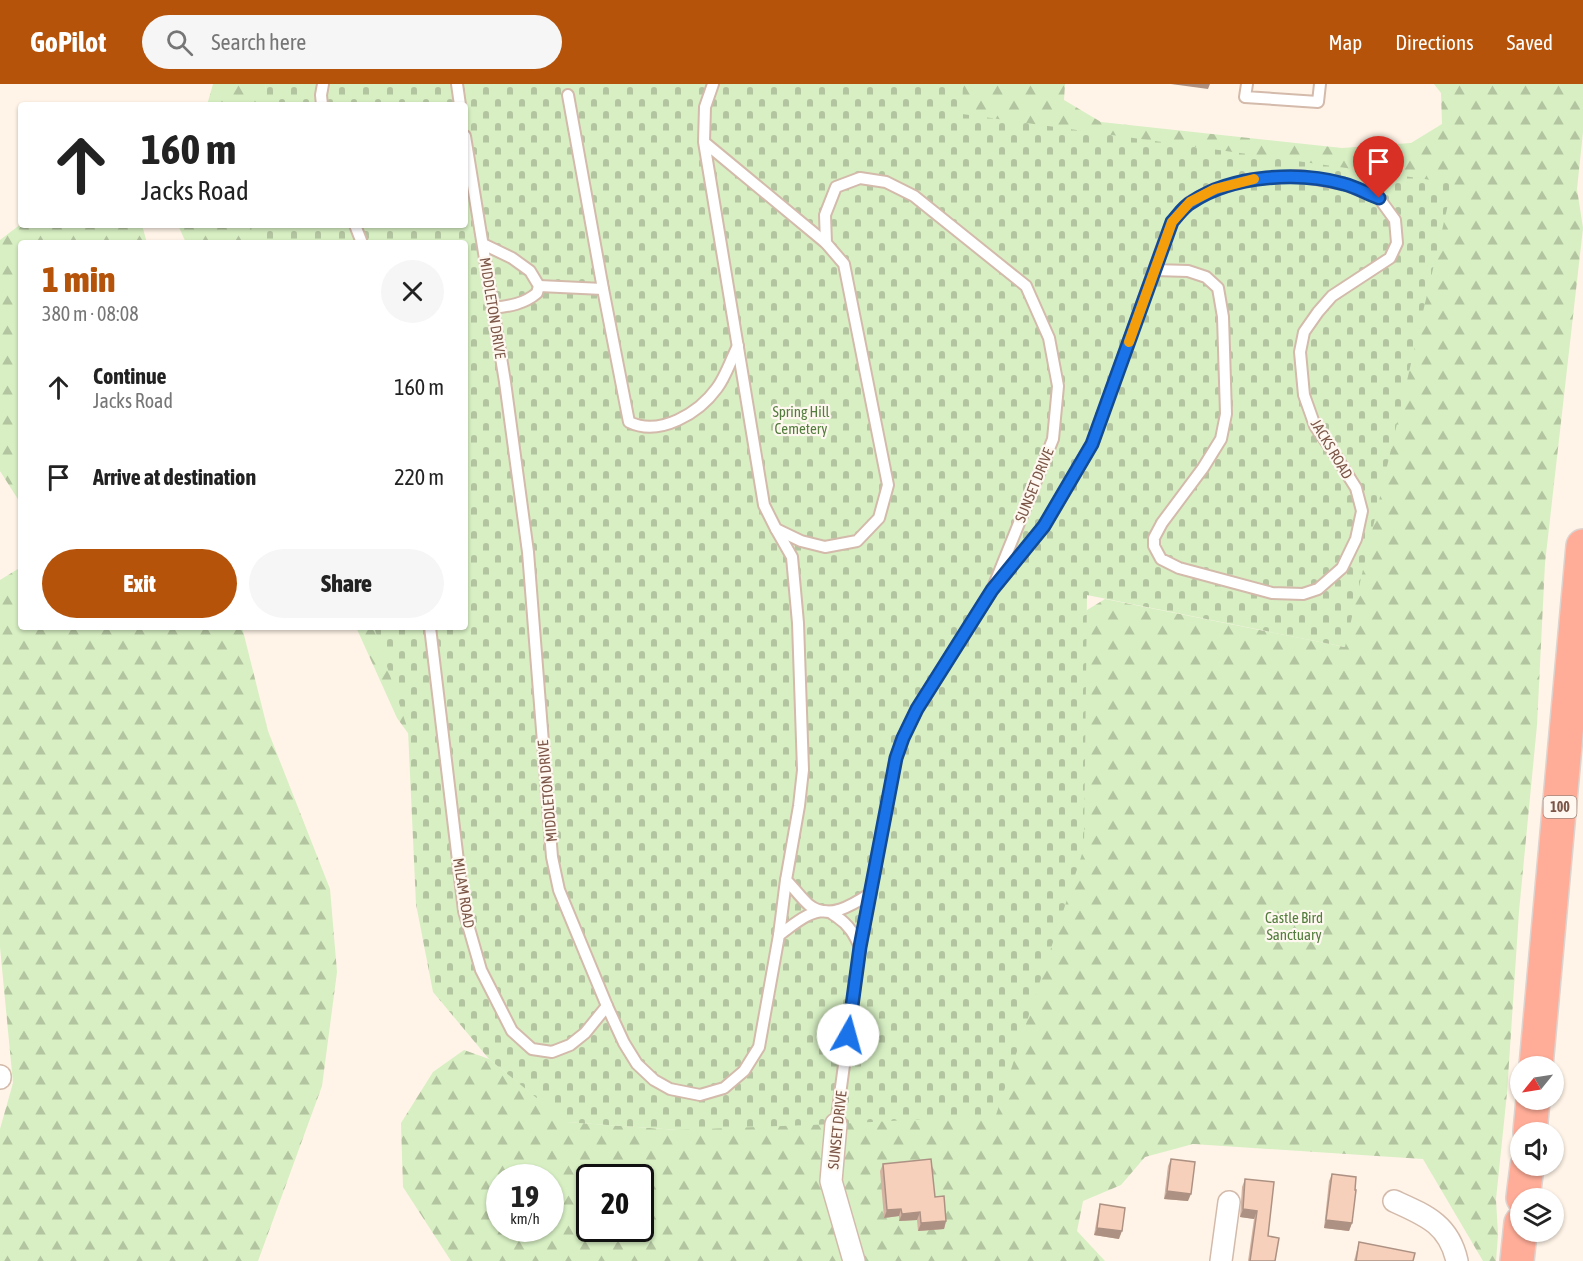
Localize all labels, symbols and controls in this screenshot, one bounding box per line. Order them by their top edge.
search box [142,15,562,69]
text: GoPilot [30,26,106,58]
icon: search [163,26,196,59]
text: Search here [211,29,306,55]
text: Map [1328,30,1362,54]
text: Directions [1395,30,1474,54]
text: Saved [1507,30,1553,54]
text: 160 m [141,125,236,173]
icon: ahead [42,126,120,204]
pin [1353,136,1404,198]
icon: arrive [1362,145,1395,178]
text: Jacks Road [141,175,249,206]
street label: MIDDLETON DRIVE [477,256,509,360]
text: 1 min [42,258,116,300]
button: close [381,260,444,323]
text: 380 m · 08:08 [42,302,139,325]
text: Continue [93,363,167,389]
icon: ahead [42,371,75,404]
text: 160 m [394,374,444,400]
text: Jacks Road [93,389,173,412]
park label: Spring Hill Cemetery [772,403,830,437]
street label: JACKS ROAD [1308,416,1356,482]
street label: SUNSET DRIVE [1011,445,1057,525]
icon: arrive [42,461,75,494]
text: Arrive at destination [93,464,256,490]
text: 220 m [394,464,444,490]
button: Exit [42,549,237,618]
button: Share [249,549,444,618]
street label: MIDDLETON DRIVE [534,739,560,843]
road number: 100 [1544,796,1576,818]
street label: MILAM ROAD [450,857,478,929]
park label: Castle Bird Sanctuary [1265,909,1323,943]
position arrow [816,1003,880,1067]
north arrow [1510,1056,1564,1110]
map controls [1510,1056,1564,1242]
street label: SUNSET DRIVE [824,1089,850,1170]
button: sound [1510,1122,1564,1176]
speed limit sign: 20 [576,1164,654,1242]
text: 19 [511,1179,539,1213]
button: layers [1510,1188,1564,1242]
text: km/h [510,1210,540,1227]

